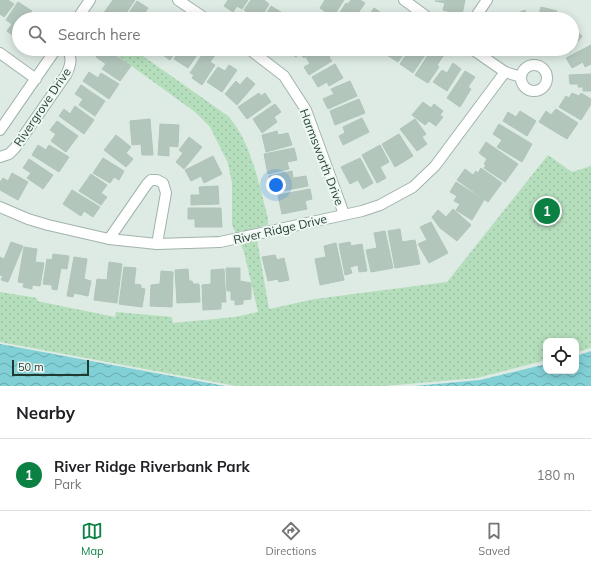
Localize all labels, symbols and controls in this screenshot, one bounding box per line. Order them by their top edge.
search box [12,12,579,56]
icon: search [26,23,48,45]
text: Search here [58,25,140,44]
street label: Rivergrove Drive [10,65,74,149]
street label: Harmsworth Drive [297,107,347,207]
your location [266,175,286,195]
pin: 1 [534,196,560,226]
street label: River Ridge Drive [232,211,328,247]
map controls [543,338,579,374]
button: locate [543,338,579,374]
scale bar [12,358,89,377]
text: 50 m [18,360,44,374]
text: Nearby [16,402,75,423]
text: River Ridge Riverbank Park [54,457,250,476]
text: 1 [25,467,33,483]
text: 180 m [537,467,575,483]
text: Park [54,476,81,492]
tab: Map [81,520,104,558]
tab: Directions [266,520,316,558]
tab: Saved [478,520,510,558]

